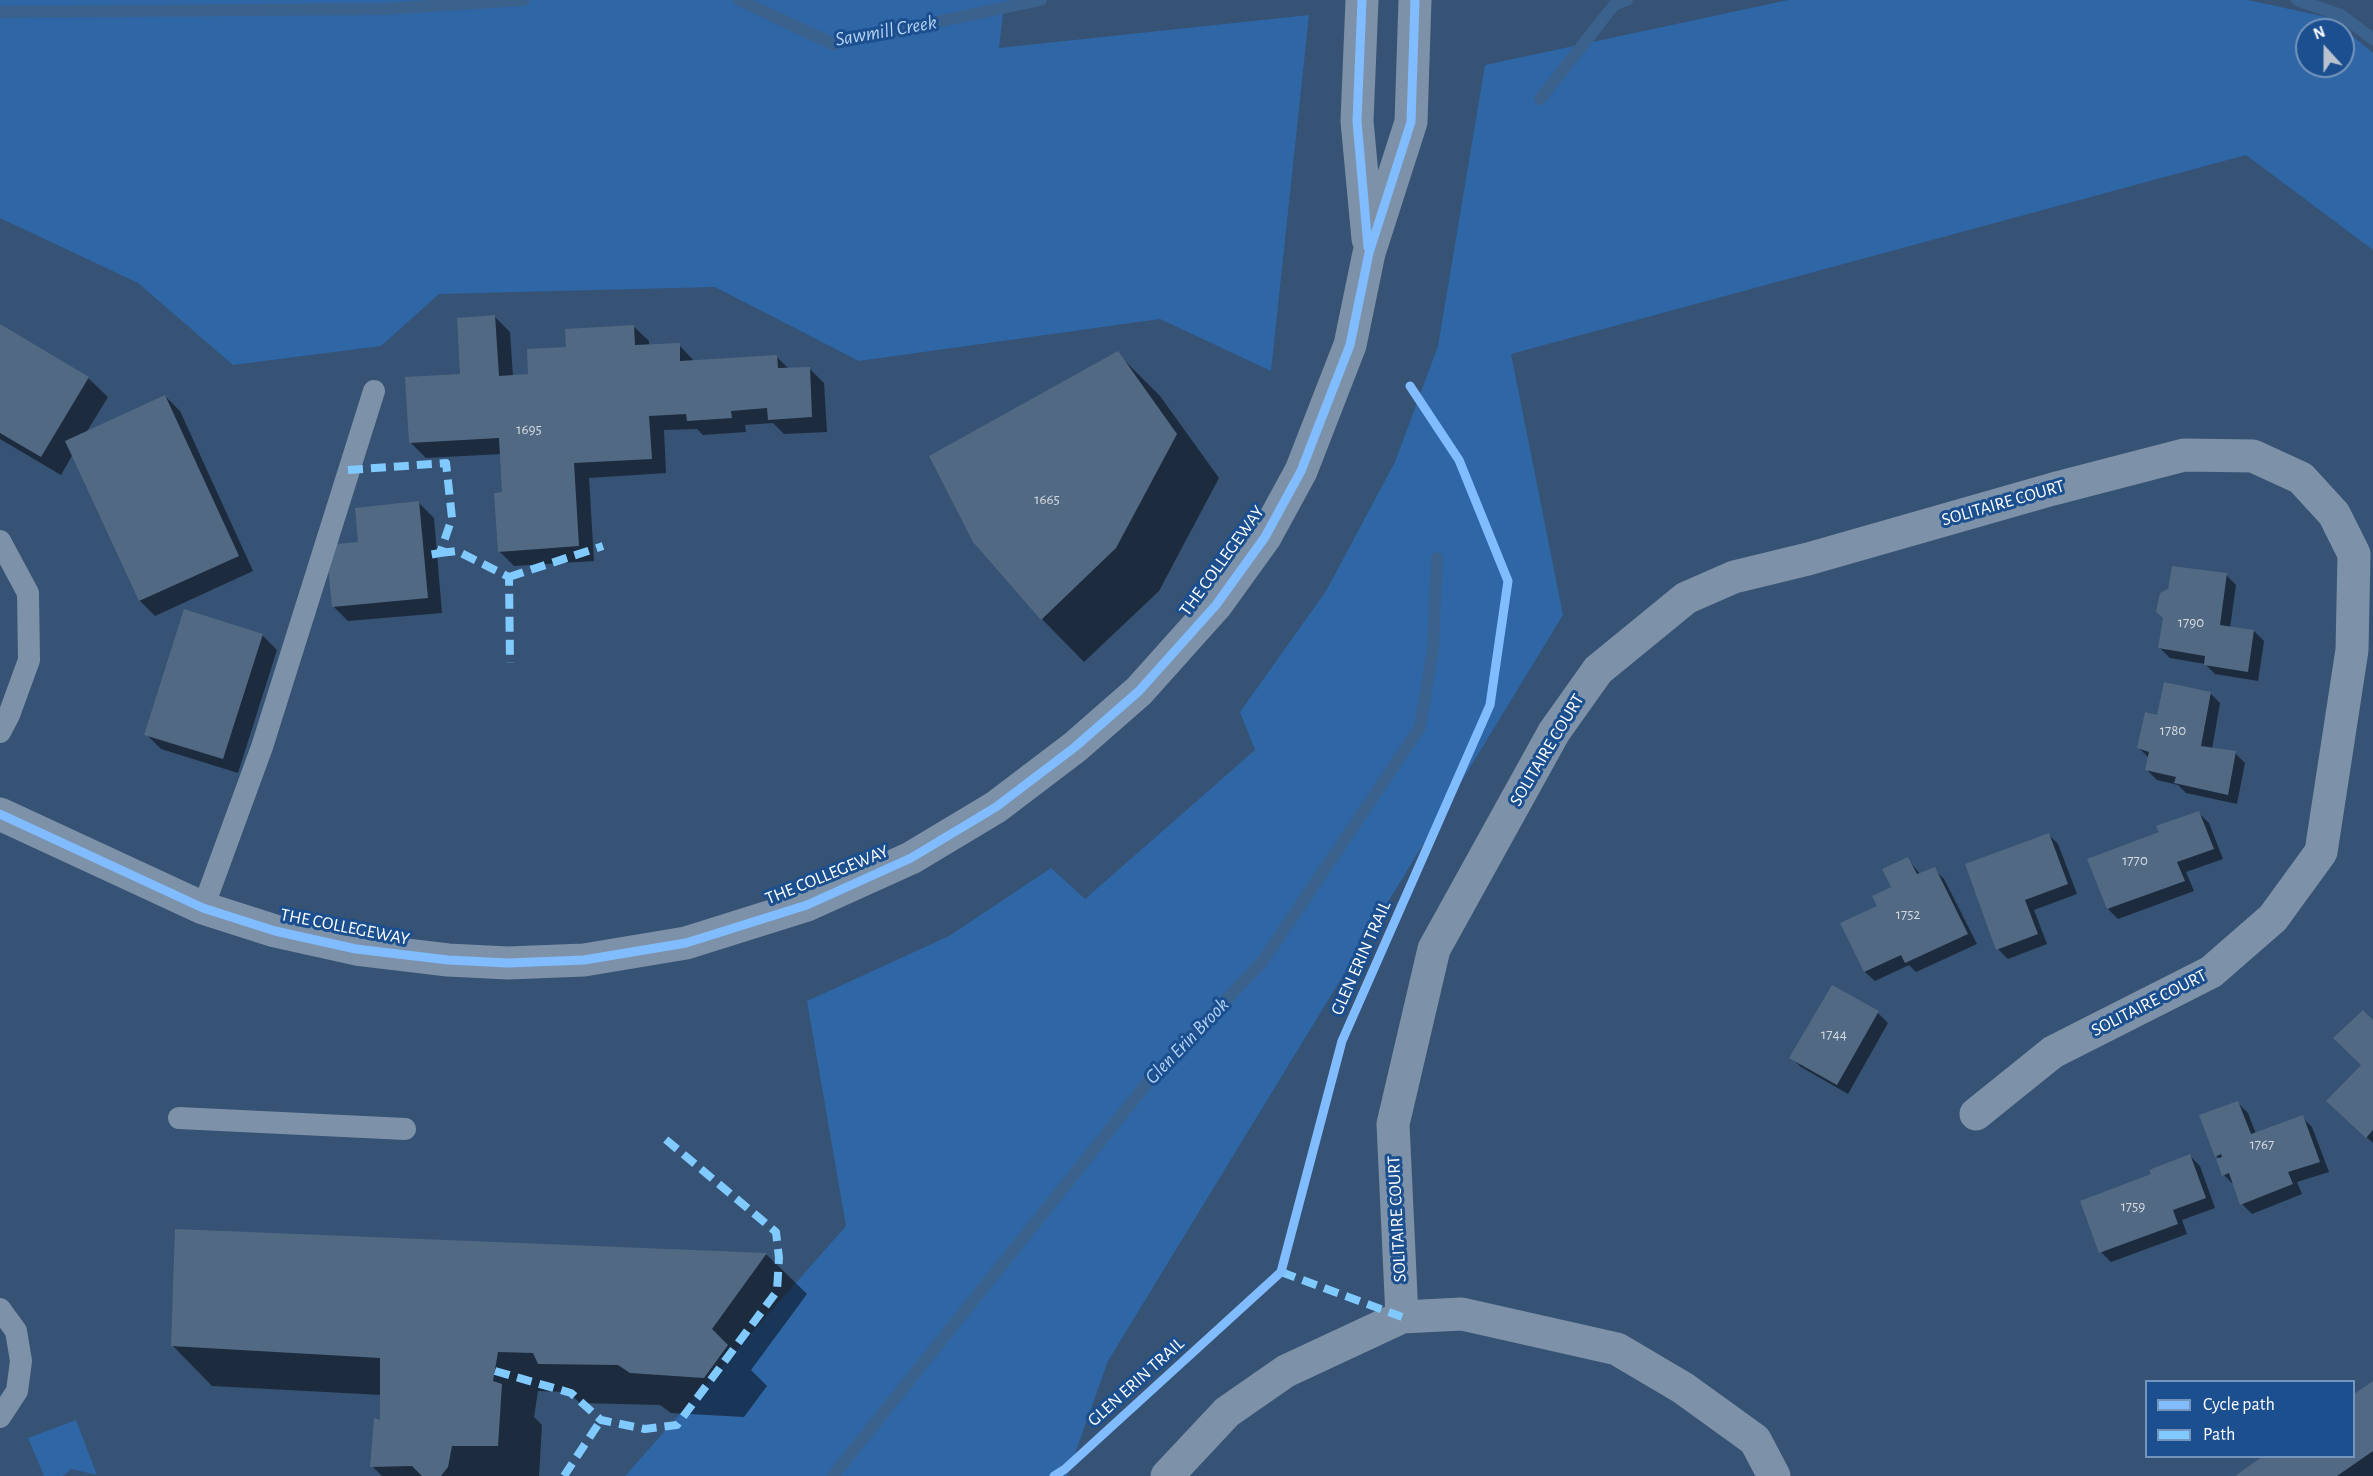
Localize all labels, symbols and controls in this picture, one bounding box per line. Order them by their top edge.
water label: Sawmill Creek [833,10,939,52]
north arrow [2295,18,2355,78]
text: N [2311,24,2327,43]
house number: 1695 [516,420,542,438]
street label: SOLITAIRE COURT [1939,475,2067,531]
house number: 1665 [1034,490,1060,508]
street label: THE COLLEGEWAY [1175,502,1269,620]
house number: 1790 [2178,613,2204,631]
street label: SOLITAIRE COURT [1505,690,1589,810]
house number: 1780 [2160,721,2186,739]
street label: THE COLLEGEWAY [762,840,892,910]
house number: 1770 [2122,851,2148,869]
street label: GLEN ERIN TRAIL [1326,898,1396,1018]
street label: THE COLLEGEWAY [279,904,411,950]
house number: 1752 [1896,905,1920,923]
street label: SOLITAIRE COURT [2088,965,2210,1041]
water label: Glen Erin Brook [1140,993,1234,1089]
house number: 1744 [1821,1025,1847,1043]
house number: 1767 [2250,1135,2274,1153]
street label: SOLITAIRE COURT [1383,1155,1411,1283]
house number: 1759 [2121,1197,2145,1215]
street label: GLEN ERIN TRAIL [1083,1333,1189,1431]
legend [2145,1380,2355,1458]
text: Cycle path [2203,1396,2275,1414]
text: Path [2203,1426,2235,1444]

